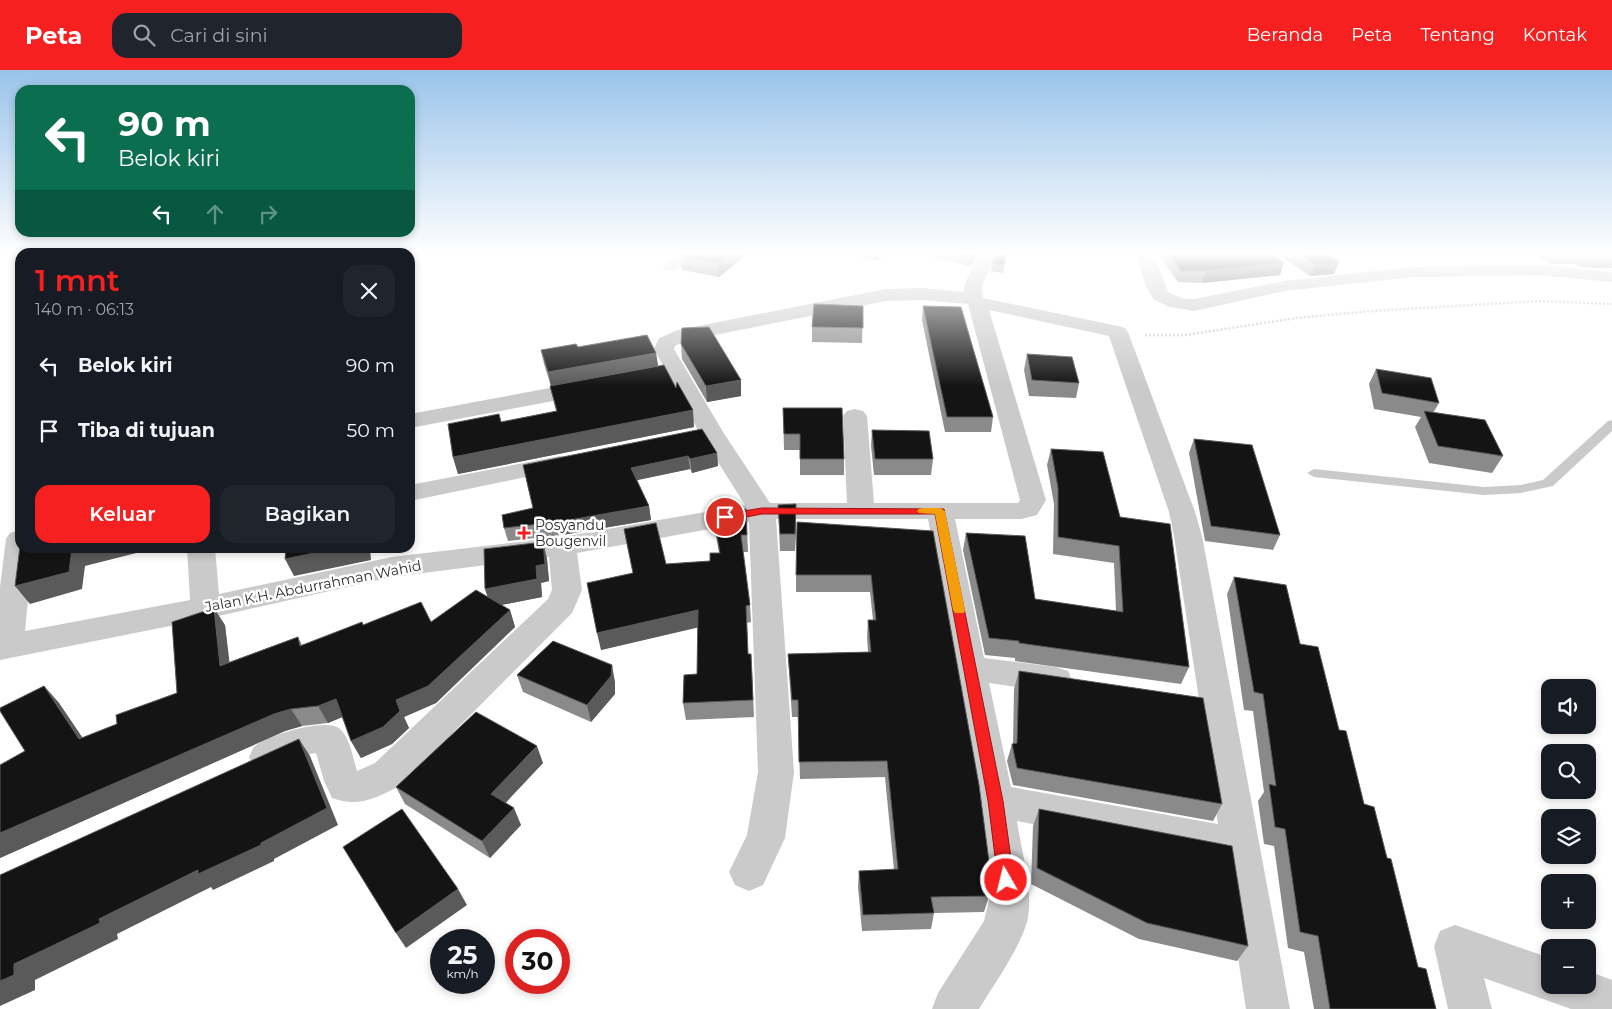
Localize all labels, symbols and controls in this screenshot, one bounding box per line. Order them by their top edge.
search box [112,13,462,58]
text: Peta [25,21,82,50]
icon: search [130,21,158,49]
text: Cari di sini [170,24,268,47]
text: Beranda [1247,24,1323,46]
text: Peta [1351,24,1392,46]
text: Tentang [1420,24,1495,46]
text: Kontak [1523,24,1587,46]
text: 90 m [118,102,211,145]
icon: left [35,105,100,170]
text: Belok kiri [118,145,220,172]
icon: left [148,200,176,228]
icon: ahead [201,200,229,228]
icon: right [254,200,282,228]
text: 1 mnt [35,262,120,299]
button: close [343,265,395,317]
text: 140 m · 06:13 [35,300,134,319]
icon: left [35,352,63,380]
text: Belok kiri [78,354,173,377]
text: 90 m [346,354,395,377]
icon: arrive [35,417,63,445]
text: Tiba di tujuan [78,419,215,442]
text: 50 m [347,419,395,442]
button: Keluar [35,485,210,543]
button: Bagikan [220,485,395,543]
pin [704,496,746,538]
icon: arrive [711,503,739,531]
place label: Posyandu Bougenvil [535,516,606,550]
marker: Posyandu Bougenvil [517,526,531,540]
street label: Jalan K.H. Abdurrahman Wahid [202,556,423,616]
map controls [1541,679,1596,994]
button: sound [1541,679,1596,734]
button: search [1541,744,1596,799]
button: layers [1541,809,1596,864]
position arrow [979,853,1031,905]
button: + [1541,874,1596,929]
speed limit sign: 30 [505,929,570,994]
button: − [1541,939,1596,994]
text: 25 [448,940,477,970]
text: km/h [446,966,479,981]

